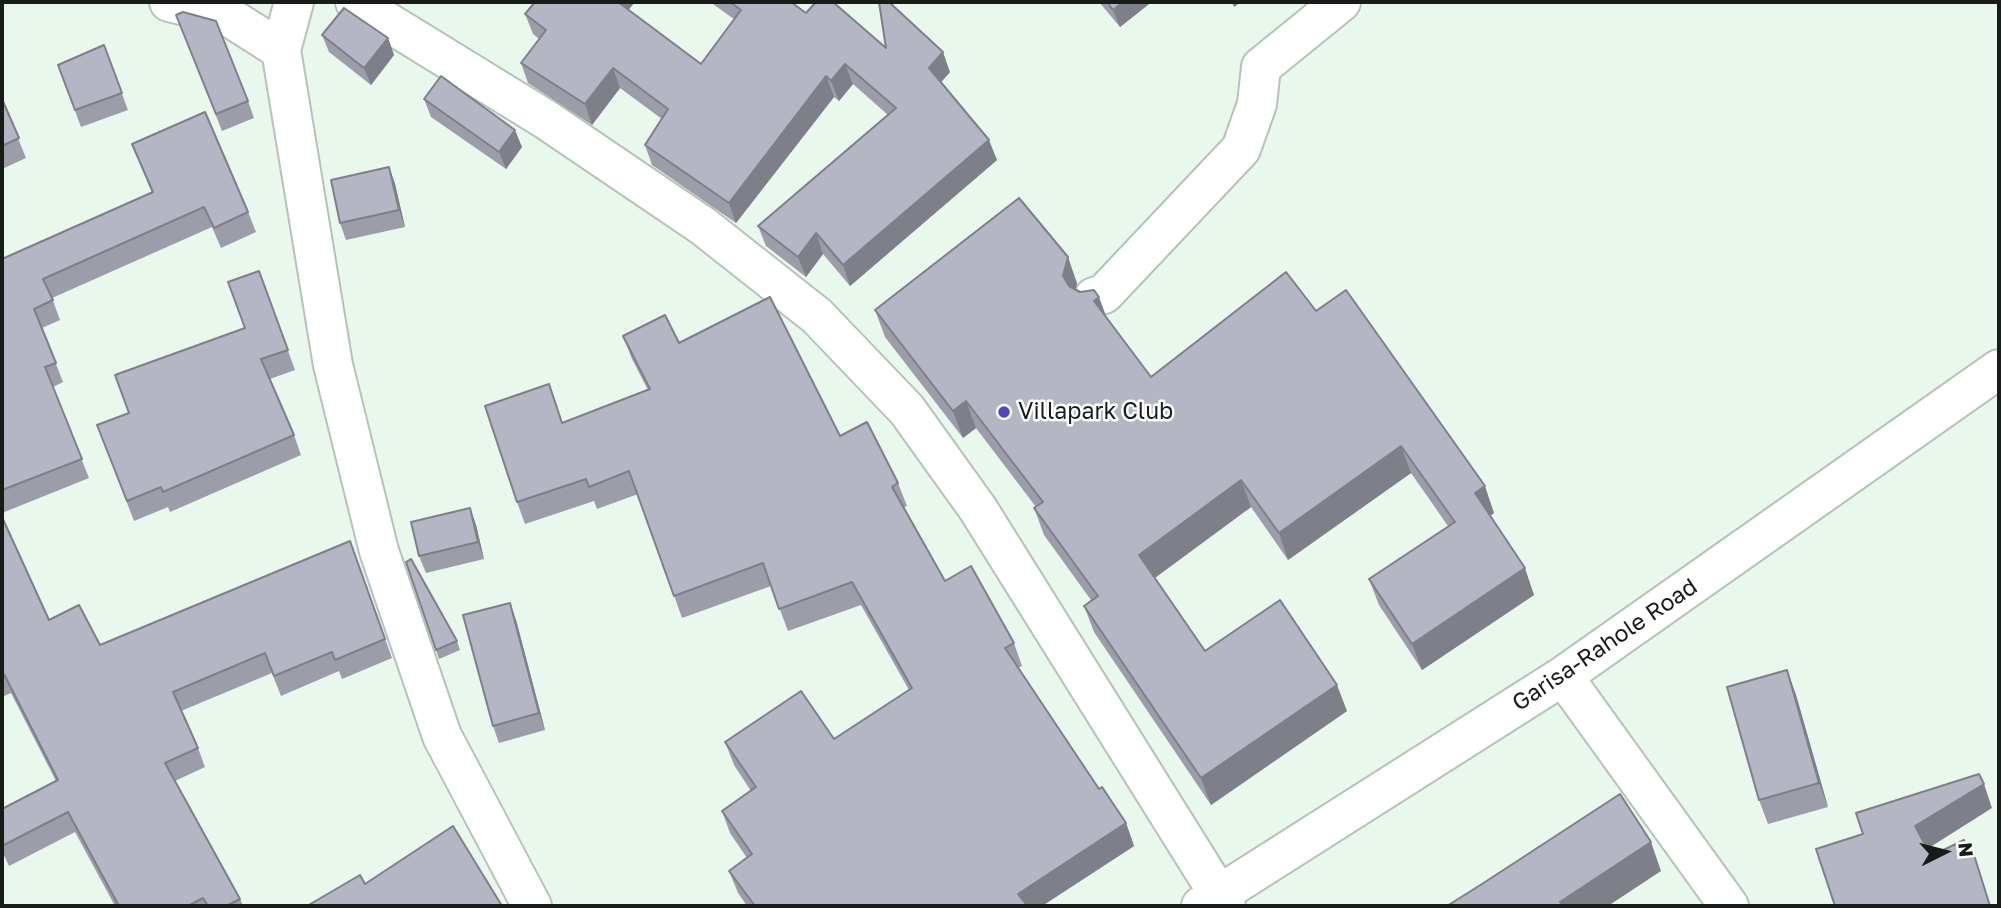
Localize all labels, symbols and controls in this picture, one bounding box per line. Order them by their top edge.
place label: Villapark Club [1018,398,1173,426]
marker: Villapark Club [996,404,1012,420]
street label: Garisa-Rahole Road [1507,573,1703,717]
north arrow [1910,817,1980,887]
text: N [1954,841,1979,858]

